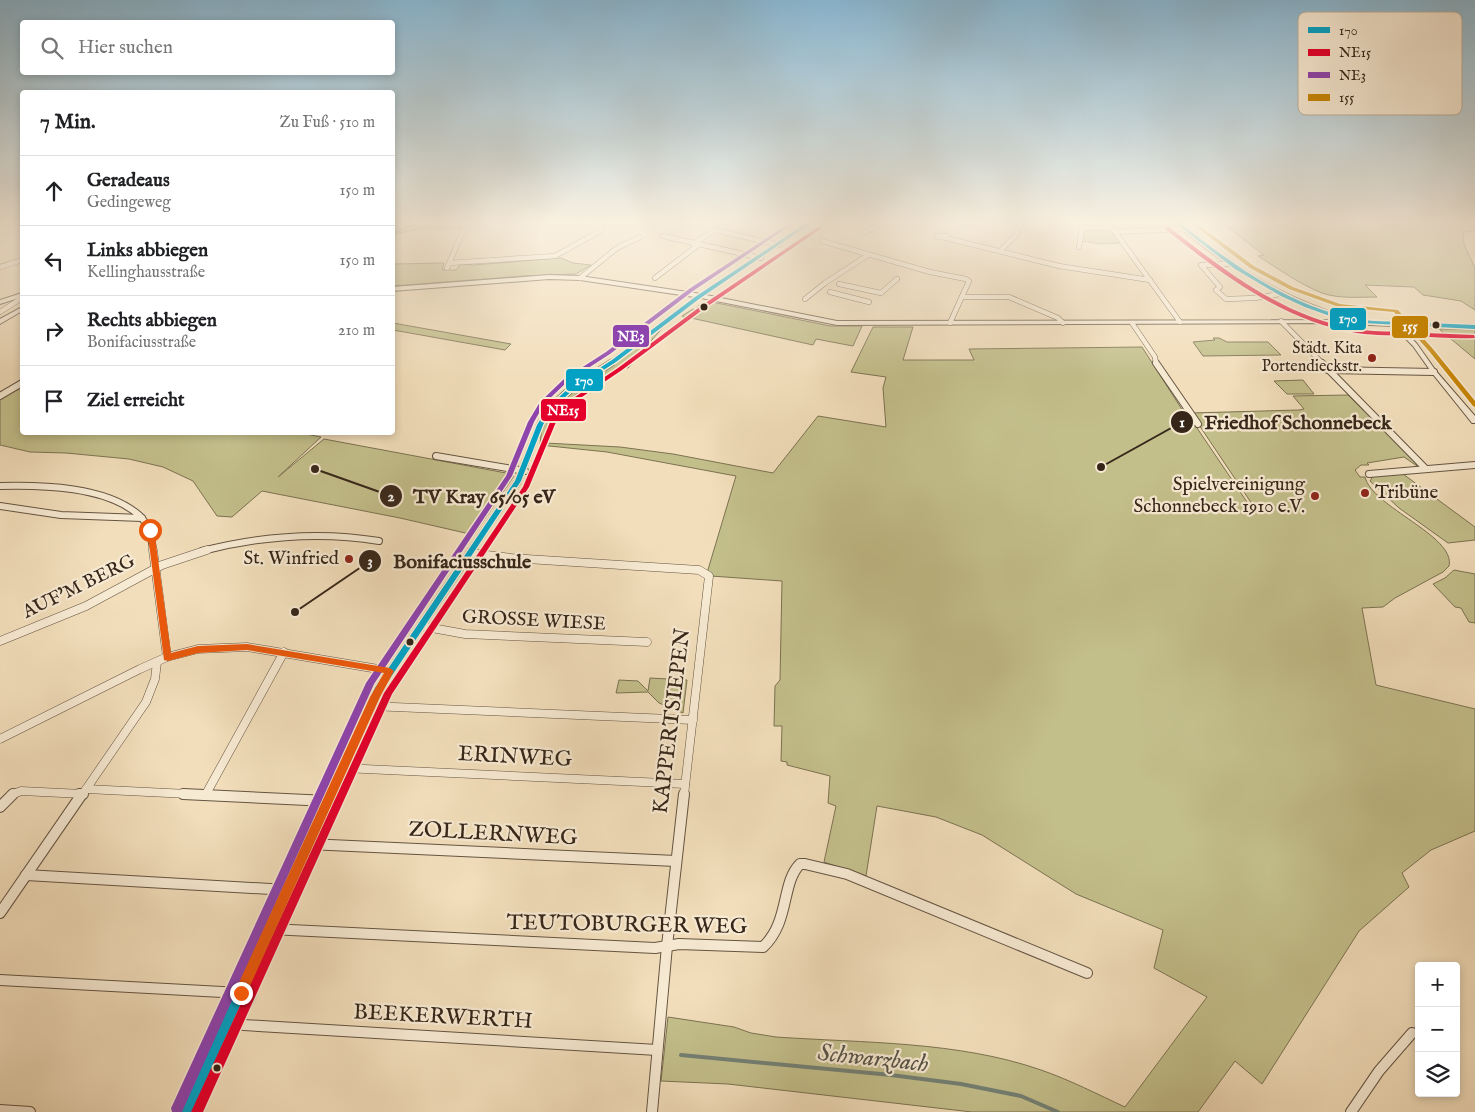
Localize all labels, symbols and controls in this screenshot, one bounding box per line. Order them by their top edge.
legend [1298,12,1462,115]
search box [20,20,395,75]
text: 170 [1339,22,1358,40]
icon: search [38,34,66,62]
text: Hier suchen [78,36,173,60]
text: NE15 [1339,44,1371,62]
text: NE3 [1339,67,1366,85]
text: 155 [1339,89,1354,107]
text: 7 Min. [40,109,95,136]
text: Zu Fuß · 510 m [279,113,375,133]
text: Geradeaus [87,169,170,193]
icon: ahead [40,177,68,205]
text: 150 m [340,181,375,201]
text: Gedingeweg [87,193,171,213]
text: Links abbiegen [87,239,208,263]
icon: left [40,247,68,275]
text: 150 m [340,251,375,271]
text: Kellinghausstraße [87,263,205,283]
unlabelled marker [699,302,709,312]
line badge: 170 [1329,307,1367,331]
text: Rechts abbiegen [87,309,217,333]
text: 170 [1339,310,1357,328]
line badge: 155 [1391,315,1429,339]
icon: right [40,317,68,345]
text: 155 [1402,318,1418,336]
unlabelled marker [1431,320,1441,330]
text: 210 m [338,321,375,341]
line badge: NE3 [612,324,650,348]
text: NE3 [616,328,645,346]
text: Bonifaciusstraße [87,333,196,353]
place label: Städt. Kita Portendieckstr. [1261,339,1362,377]
marker: Städt. Kita Portendieckstr. [1366,352,1378,364]
line badge: 170 [565,368,604,392]
text: 170 [575,372,593,390]
icon: arrive [40,387,68,415]
text: Ziel erreicht [87,389,185,413]
line badge: NE15 [540,398,587,422]
text: NE15 [546,402,579,420]
callout: Friedhof Schonnebeck [1169,404,1402,439]
text: Friedhof Schonnebeck [1204,411,1393,436]
text: 1 [1179,413,1185,432]
place label: Spielvereinigung Schonnebeck 1910 e.V. [1134,473,1306,519]
callout: TV Kray 65/05 eV [378,479,565,514]
place label: Tribüne [1375,481,1438,505]
text: TV Kray 65/05 eV [412,485,556,510]
text: 2 [387,487,395,506]
marker: Tribüne [1359,487,1371,499]
marker: Spielvereinigung Schonnebeck 1910 e.V. [1309,490,1321,502]
route start [139,519,162,542]
callout: Bonifaciusschule [358,543,541,578]
place label: St. Winfried [243,547,340,571]
street label: AUF'M BERG [18,549,139,625]
text: Bonifaciusschule [393,550,532,575]
text: 3 [367,552,373,571]
marker: St. Winfried [343,553,355,565]
street label: GROSSE WIESE [461,605,607,637]
street label: KAPPERTSIEPEN [647,627,697,815]
unlabelled marker [405,637,415,647]
street label: ERINWEG [457,740,573,774]
street label: ZOLLERNWEG [408,816,579,852]
street label: TEUTOBURGER WEG [506,909,748,941]
map controls [1415,962,1460,1097]
button: + [1415,962,1460,1007]
route end [230,982,253,1005]
street label: BEEKERWERTH [353,998,533,1036]
button: − [1415,1007,1460,1052]
water label: Schwarzbach [816,1038,930,1080]
button: layers [1415,1052,1460,1097]
unlabelled marker [212,1063,222,1073]

